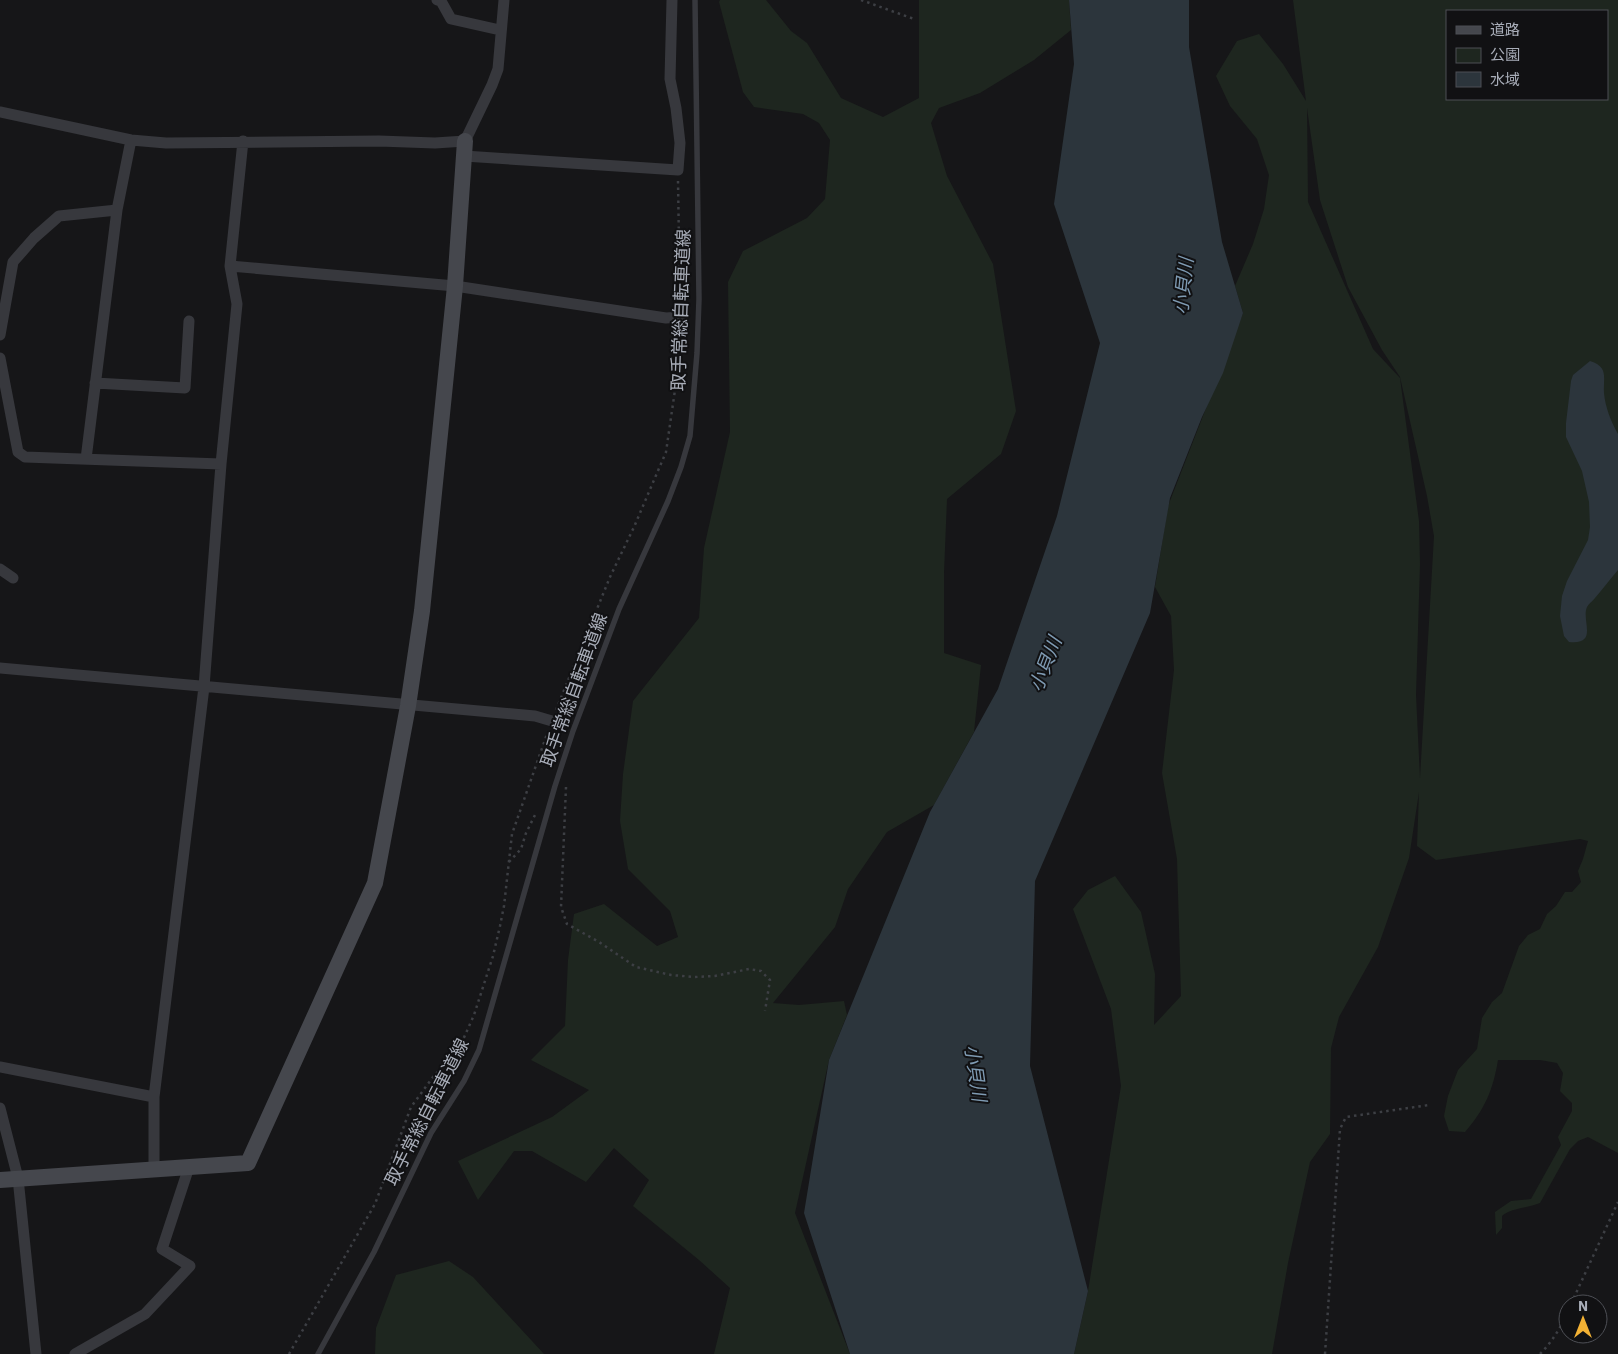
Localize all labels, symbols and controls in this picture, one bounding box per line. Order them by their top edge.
legend [1446,10,1608,100]
text: 道路 [1490,20,1520,39]
text: 公園 [1490,45,1520,64]
text: 水域 [1490,70,1520,89]
street label: 取手常総自転車道線 [666,229,695,391]
water label: 小貝川 [1168,254,1198,316]
street label: 取手常総自転車道線 [535,610,612,770]
water label: 小貝川 [1024,631,1067,695]
street label: 取手常総自転車道線 [380,1034,474,1189]
water label: 小貝川 [960,1043,992,1105]
north arrow [1558,1294,1608,1344]
text: N [1578,1297,1588,1315]

